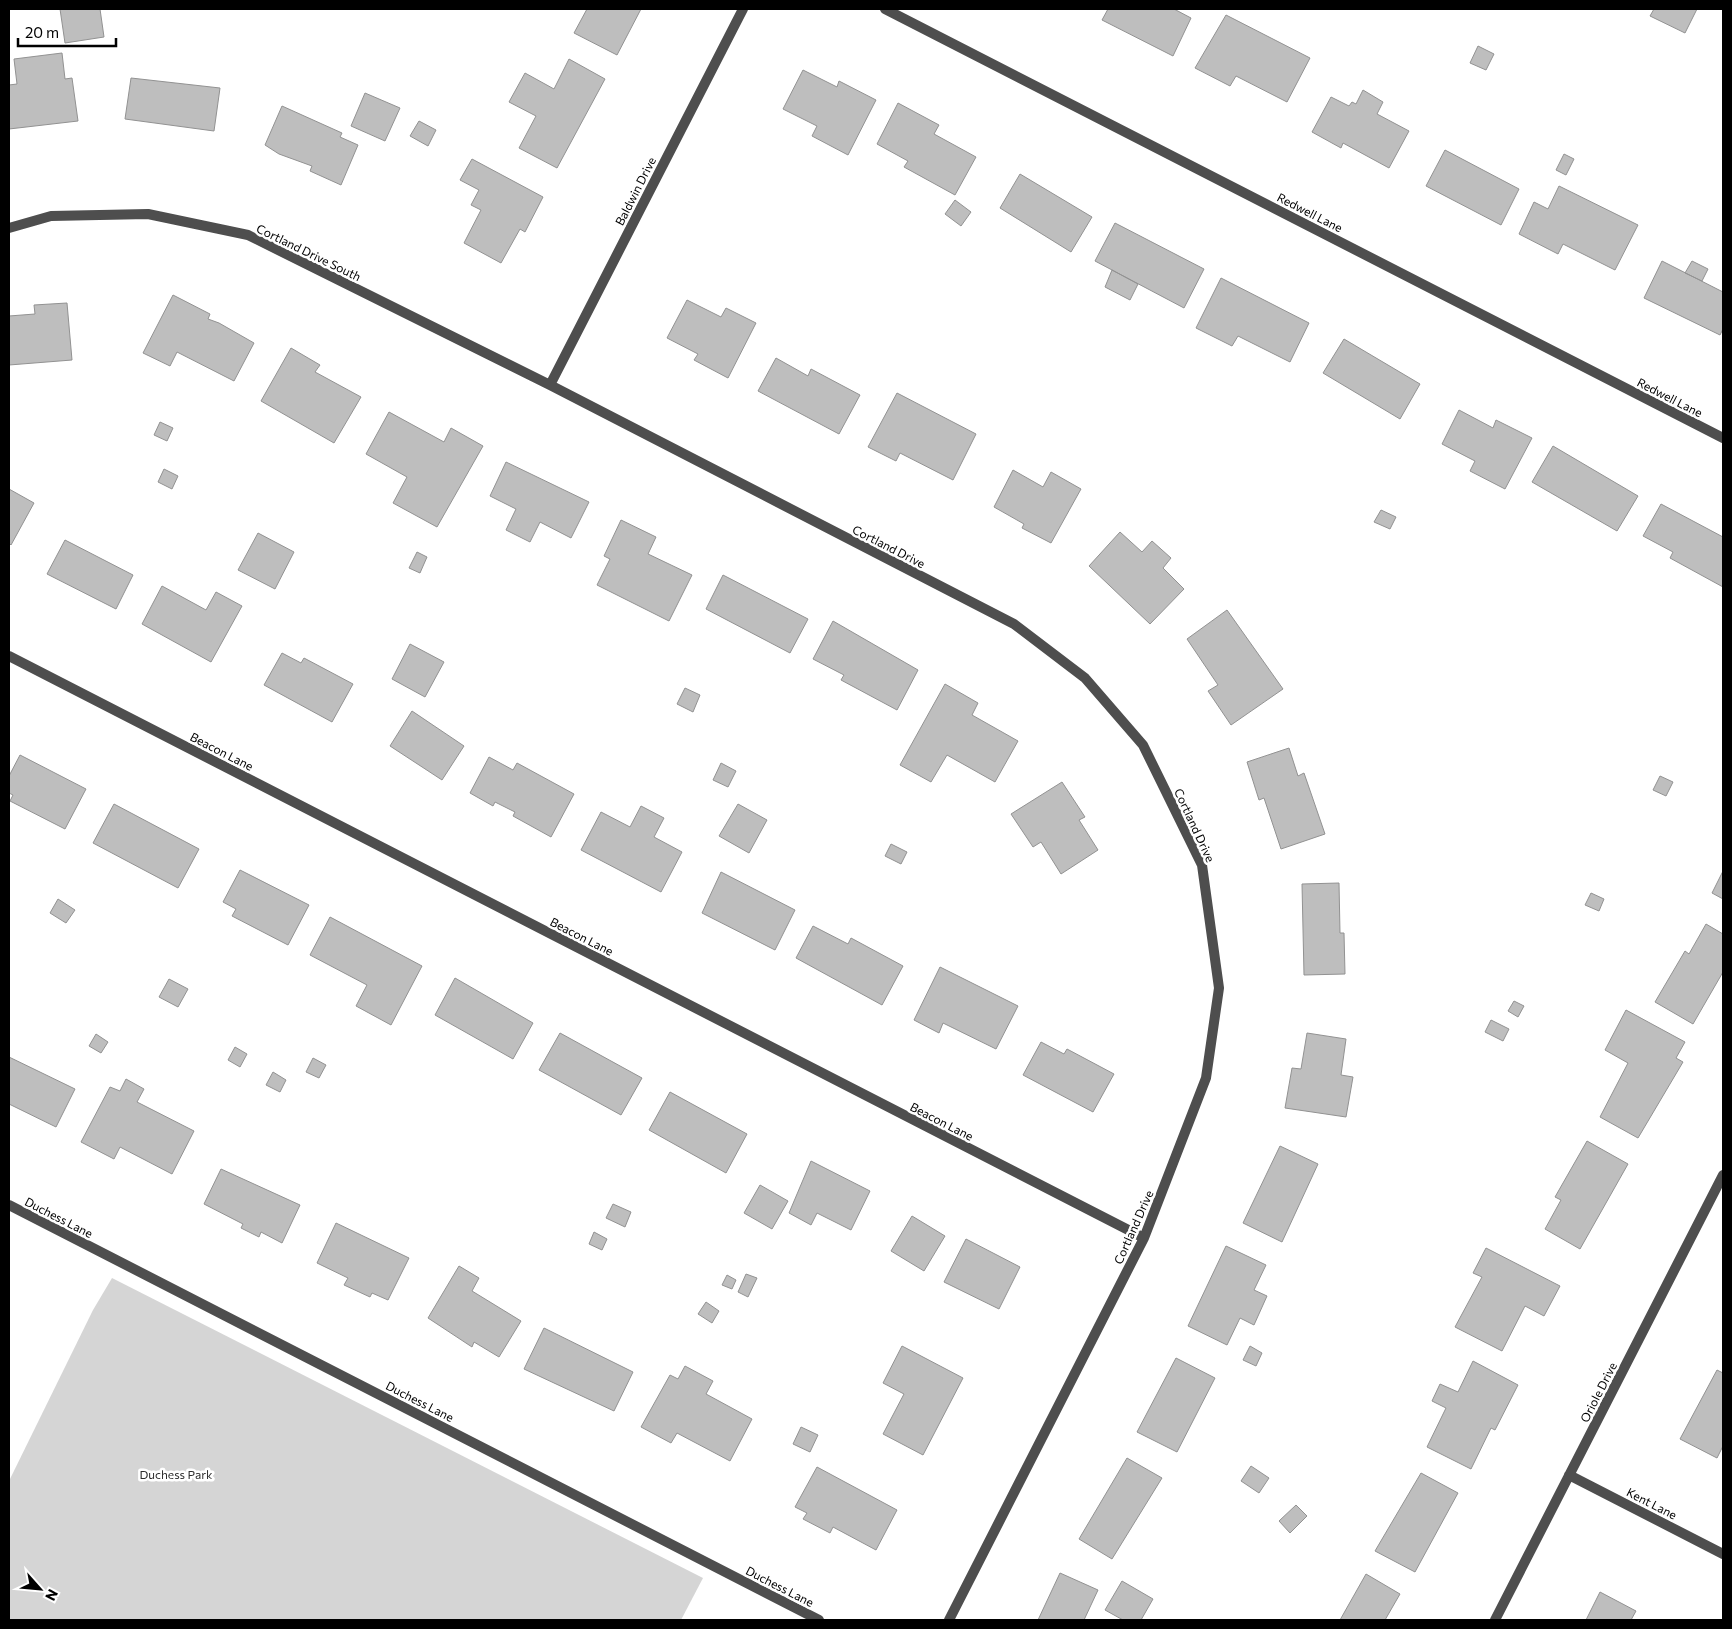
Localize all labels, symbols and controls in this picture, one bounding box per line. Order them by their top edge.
scale bar [18,15,115,47]
text: 20 m [25,23,59,41]
street label: Baldwin Drive [612,154,658,228]
street label: Redwell Lane [1275,190,1345,234]
street label: Cortland Drive South [254,221,364,283]
street label: Redwell Lane [1635,375,1705,419]
street label: Cortland Drive [850,522,928,570]
street label: Beacon Lane [188,729,256,773]
street label: Cortland Drive [1172,786,1218,864]
street label: Beacon Lane [548,914,616,958]
street label: Beacon Lane [908,1099,976,1143]
street label: Cortland Drive [1110,1188,1156,1266]
street label: Duchess Lane [23,1194,95,1240]
street label: Oriole Drive [1577,1360,1619,1424]
street label: Duchess Lane [384,1378,456,1424]
park label: Duchess Park [140,1467,213,1481]
street label: Kent Lane [1625,1484,1679,1522]
street label: Duchess Lane [744,1563,816,1609]
north arrow [15,1564,65,1614]
text: N [42,1587,62,1604]

